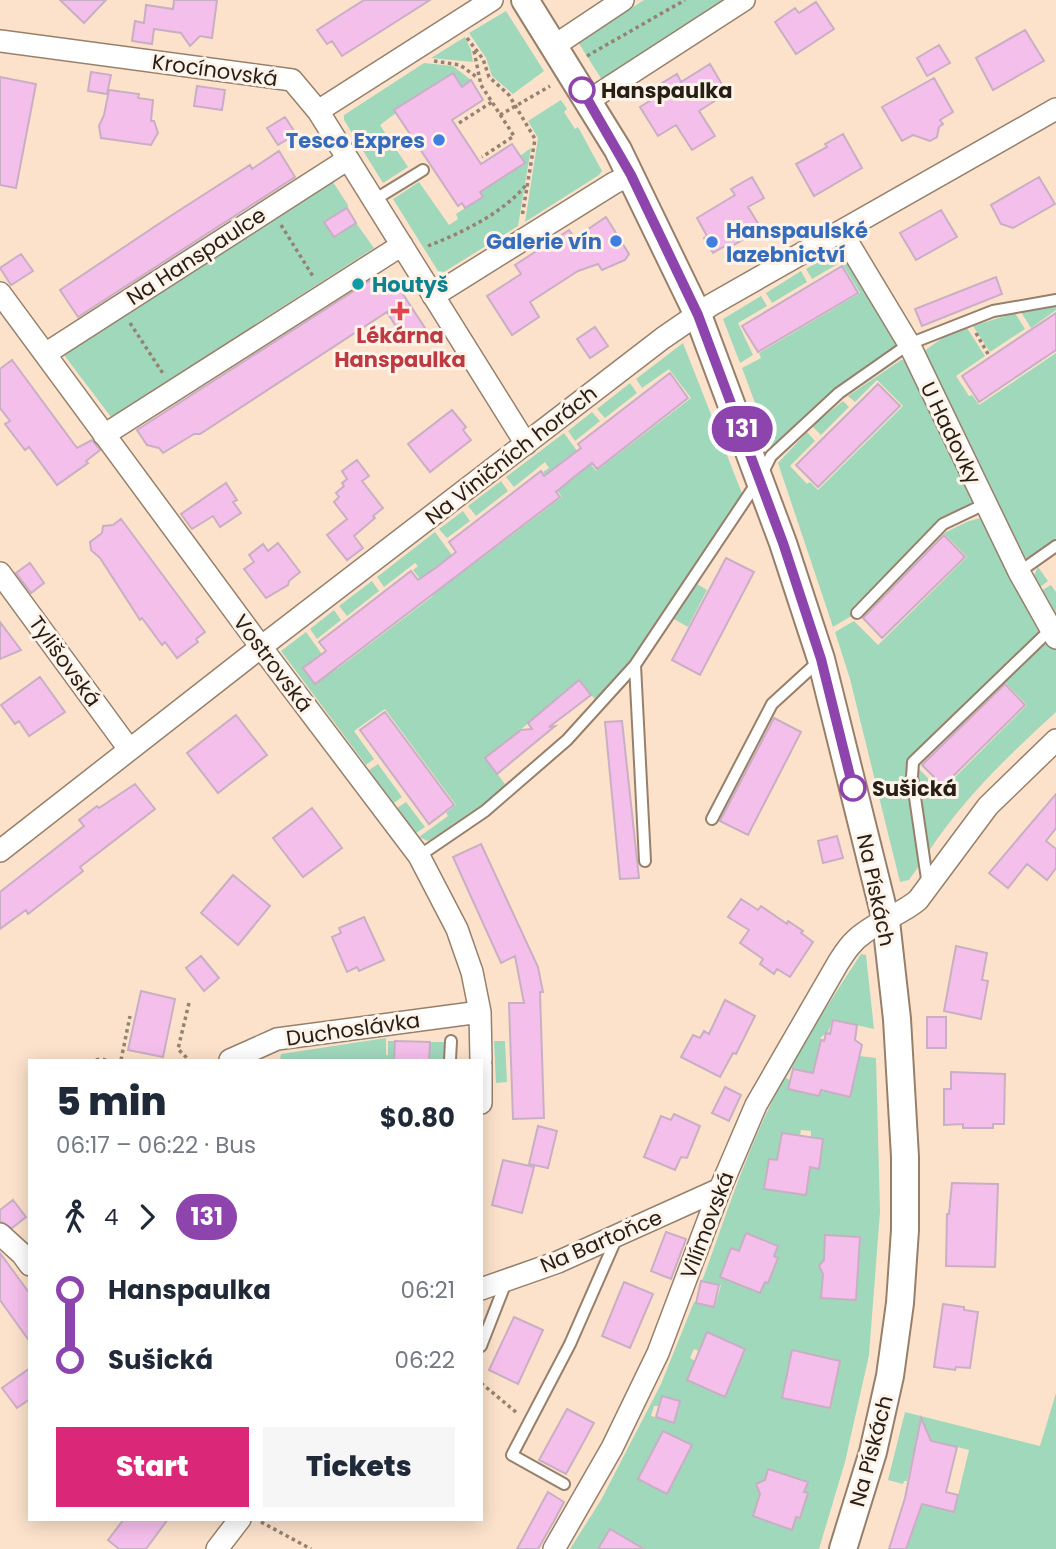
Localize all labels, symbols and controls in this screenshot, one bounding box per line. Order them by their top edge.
street label: Krocínovská [150,47,280,93]
place label: Hanspaulka [601,76,733,105]
marker: Hanspaulka [569,77,595,103]
place label: Tesco Expres [286,126,425,155]
marker: Tesco Expres [431,132,447,148]
street label: Na Hanspaulce [121,200,271,312]
place label: Hanspaulské lazebnictví [726,216,868,269]
place label: Galerie vín [486,227,602,256]
marker: Galerie vín [608,233,624,249]
marker: Hanspaulské lazebnictví [704,234,720,250]
place label: Houtyš [372,270,448,299]
marker: Houtyš [350,276,366,292]
marker: Lékárna Hanspaulka [392,303,408,319]
place label: Lékárna Hanspaulka [334,321,466,374]
street label: U Hadovky [914,377,988,489]
street label: Na Viničních horách [419,379,603,531]
line badge: 131 [702,406,782,452]
text: 131 [726,412,758,445]
street label: Vostrovská [227,608,319,718]
street label: Tylišovská [22,610,108,712]
place label: Sušická [872,774,957,803]
marker: Sušická [840,775,866,801]
street label: Na Pískách [850,831,902,949]
street label: Duchoslávka [284,1005,422,1053]
text: 5 min [56,1075,166,1128]
text: $0.80 [380,1100,455,1136]
text: 06:17 – 06:22 · Bus [56,1129,256,1161]
street label: Vilímovská [673,1167,741,1283]
icon: walk [56,1198,94,1236]
icon: forward [128,1198,166,1236]
text: 131 [190,1200,223,1233]
text: 4 [104,1201,118,1233]
street label: Na Bartoňce [536,1202,666,1280]
text: Hanspaulka [108,1272,271,1308]
text: 06:21 [400,1274,455,1306]
text: Sušická [108,1342,213,1378]
text: 06:22 [395,1344,455,1376]
street label: Na Pískách [842,1392,900,1510]
button: Start [56,1427,249,1507]
button: Tickets [263,1427,455,1507]

